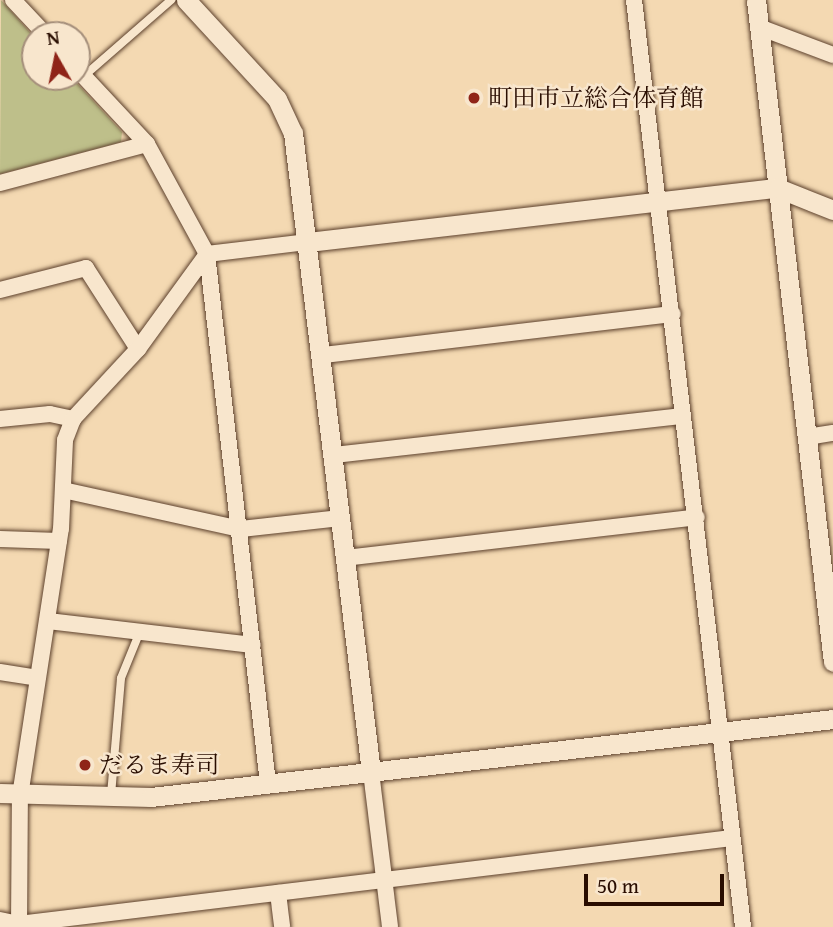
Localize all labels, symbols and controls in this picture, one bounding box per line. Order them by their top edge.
north arrow [21,21,91,91]
text: N [45,22,61,52]
place label: 町田市立総合体育館 [488,84,704,112]
marker: 町田市立総合体育館 [466,90,482,106]
place label: だるま寿司 [99,751,219,779]
marker: だるま寿司 [77,757,93,773]
scale bar [588,860,728,904]
text: 50 m [597,870,639,901]

